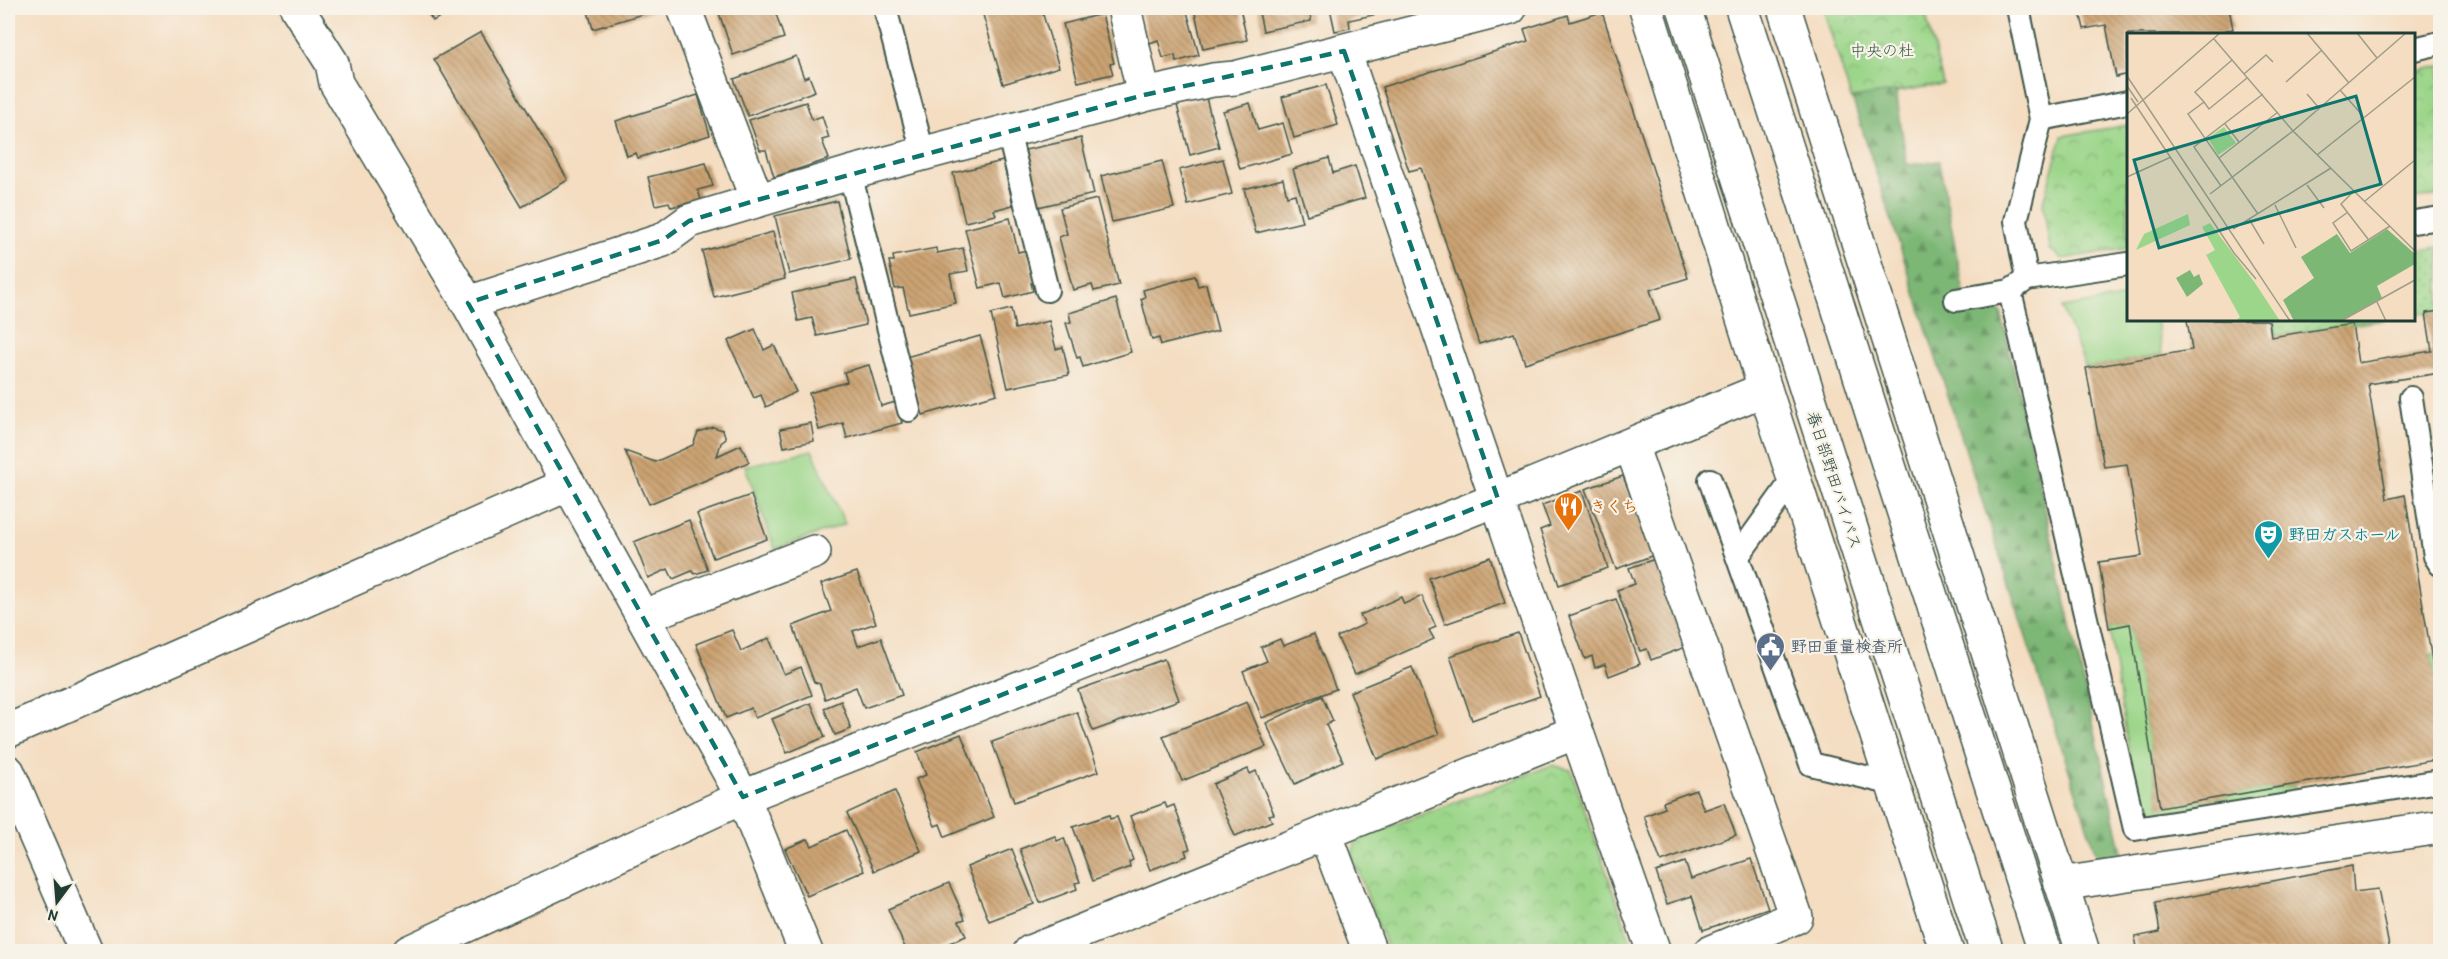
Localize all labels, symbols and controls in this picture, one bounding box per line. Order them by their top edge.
inset map [2127,33,2415,321]
park label: 中央の杜 [1850,39,1914,61]
street label: 春日部野田バイパス [1802,408,1868,552]
restaurant icon: きくち [1553,490,1585,532]
place label: きくち [1590,495,1638,517]
theatre icon: 野田ガスホール [2252,518,2284,560]
place label: 野田ガスホール [2289,523,2401,545]
public building icon: 野田重量検査所 [1754,630,1786,672]
place label: 野田重量検査所 [1791,635,1903,657]
north arrow [27,872,87,932]
text: N [45,905,60,928]

